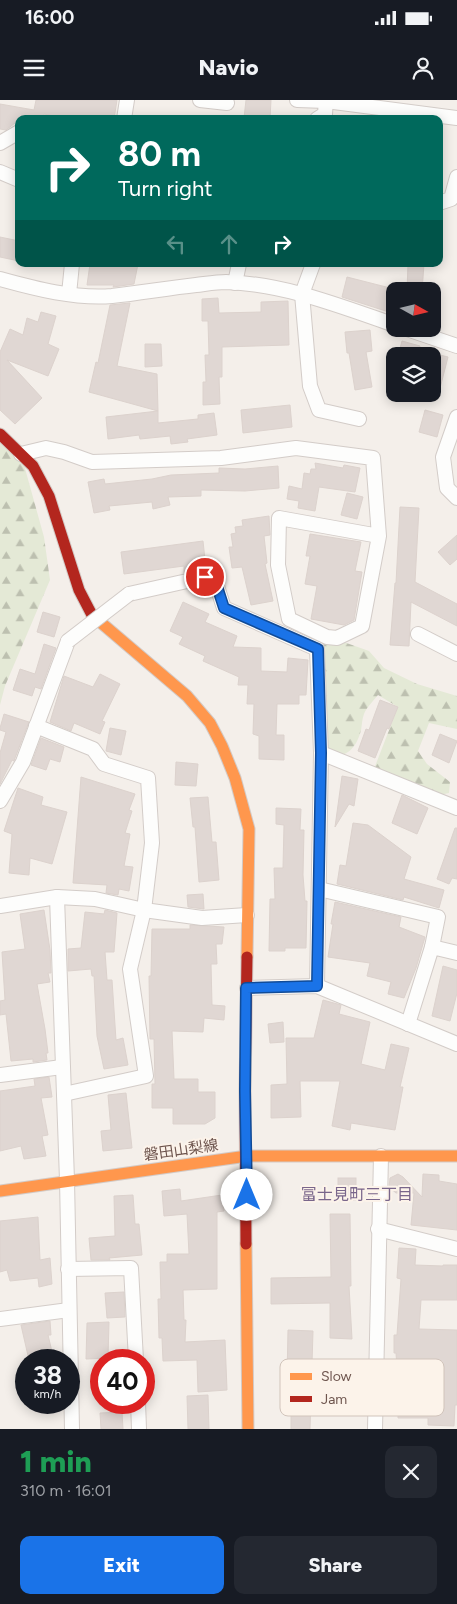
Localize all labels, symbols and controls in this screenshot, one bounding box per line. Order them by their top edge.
text: 16:00 [25,6,74,29]
icon: menu [20,54,48,82]
text: Navio [199,54,259,81]
icon: person [409,54,437,82]
text: 80 m [118,133,201,175]
icon: right [35,135,100,200]
text: Turn right [118,175,213,202]
icon: left [162,230,190,258]
icon: ahead [215,230,243,258]
icon: right [268,230,296,258]
north arrow [386,282,441,338]
map controls [386,282,441,402]
button: layers [386,347,441,402]
pin [184,556,226,598]
icon: arrive [191,563,219,591]
street label: 磐田山梨線 [143,1136,219,1164]
position arrow [220,1168,272,1220]
district label: 富士見町三丁目 [301,1185,413,1204]
speed limit sign: 40 [90,1349,155,1414]
legend [280,1359,444,1416]
text: 38 [33,1360,62,1390]
text: Slow [321,1368,352,1385]
text: km/h [34,1387,61,1401]
text: Jam [321,1391,347,1408]
text: 1 min [20,1443,92,1480]
button: close [385,1446,437,1498]
text: 310 m · 16:01 [20,1481,112,1500]
button: Exit [20,1536,224,1594]
button: Share [234,1536,437,1594]

